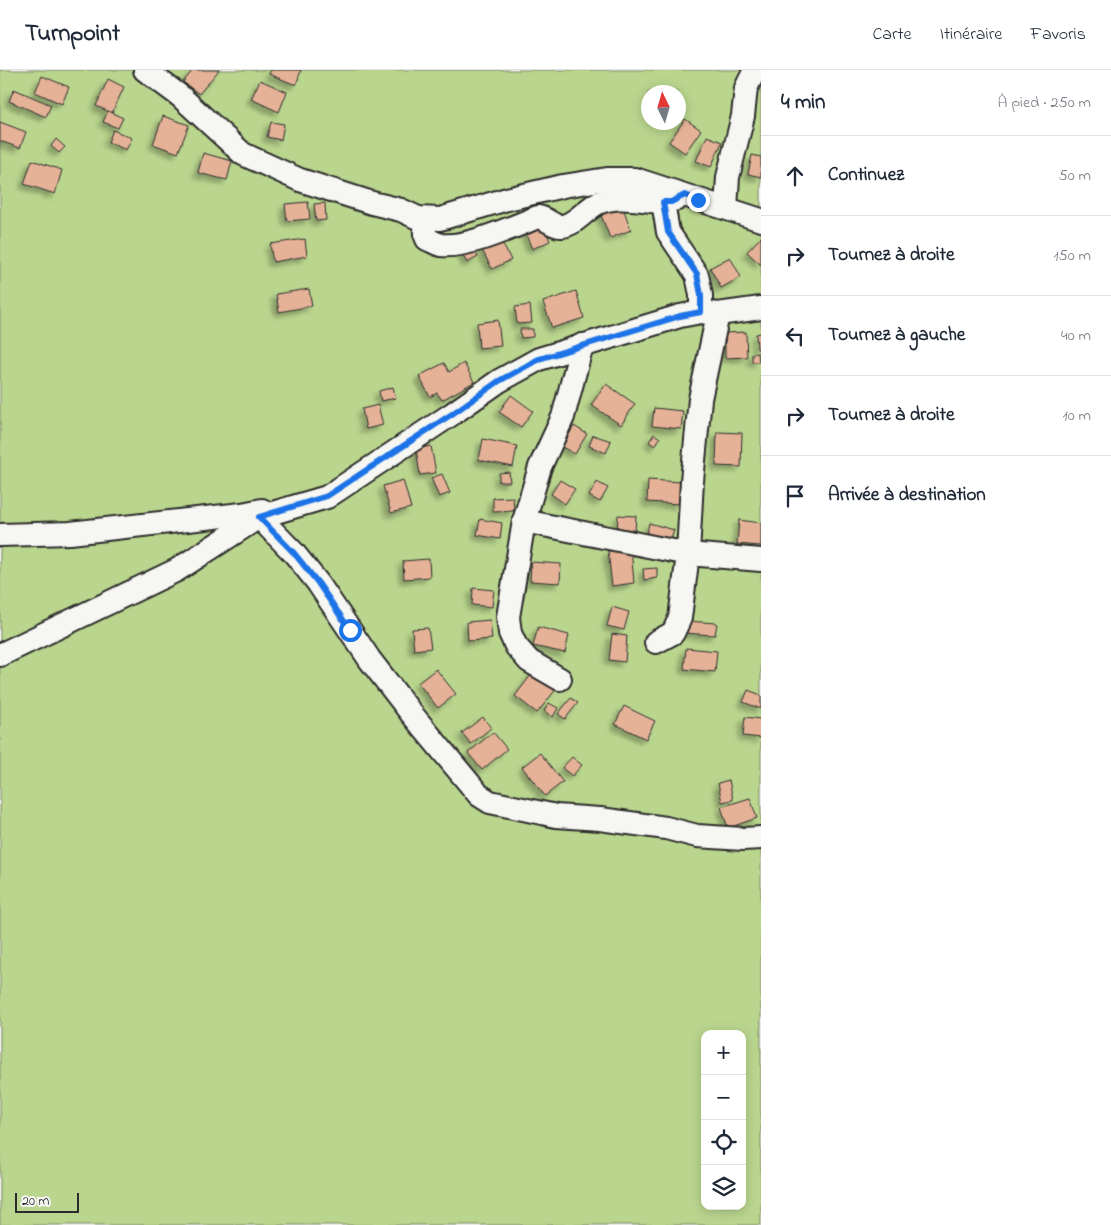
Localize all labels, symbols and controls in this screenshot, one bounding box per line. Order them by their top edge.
text: Turnpoint [25,17,120,52]
text: Carte [872,22,912,48]
text: Itinéraire [940,22,1002,48]
text: Favoris [1030,22,1086,48]
north arrow [641,85,686,130]
text: 4 min [781,88,825,118]
text: À pied · 250 m [998,91,1091,115]
icon: ahead [781,162,809,190]
text: Continuez [828,162,904,189]
text: 50 m [1059,164,1091,188]
route end [687,189,710,212]
icon: right [781,242,809,270]
text: Tournez à droite [828,242,954,269]
text: 150 m [1053,244,1091,268]
icon: left [781,322,809,350]
text: Tournez à gauche [828,322,965,349]
text: 40 m [1061,324,1091,348]
icon: right [781,402,809,430]
text: Tournez à droite [828,402,954,429]
text: 10 m [1063,404,1091,428]
icon: arrive [781,482,809,510]
text: Arrivée à destination [828,482,986,509]
route start [339,619,362,642]
map controls [701,1030,746,1210]
button: + [701,1030,746,1075]
button: − [701,1075,746,1120]
button: locate [701,1120,746,1165]
button: layers [701,1165,746,1210]
scale bar [15,1190,79,1213]
text: 20 m [22,1191,49,1212]

